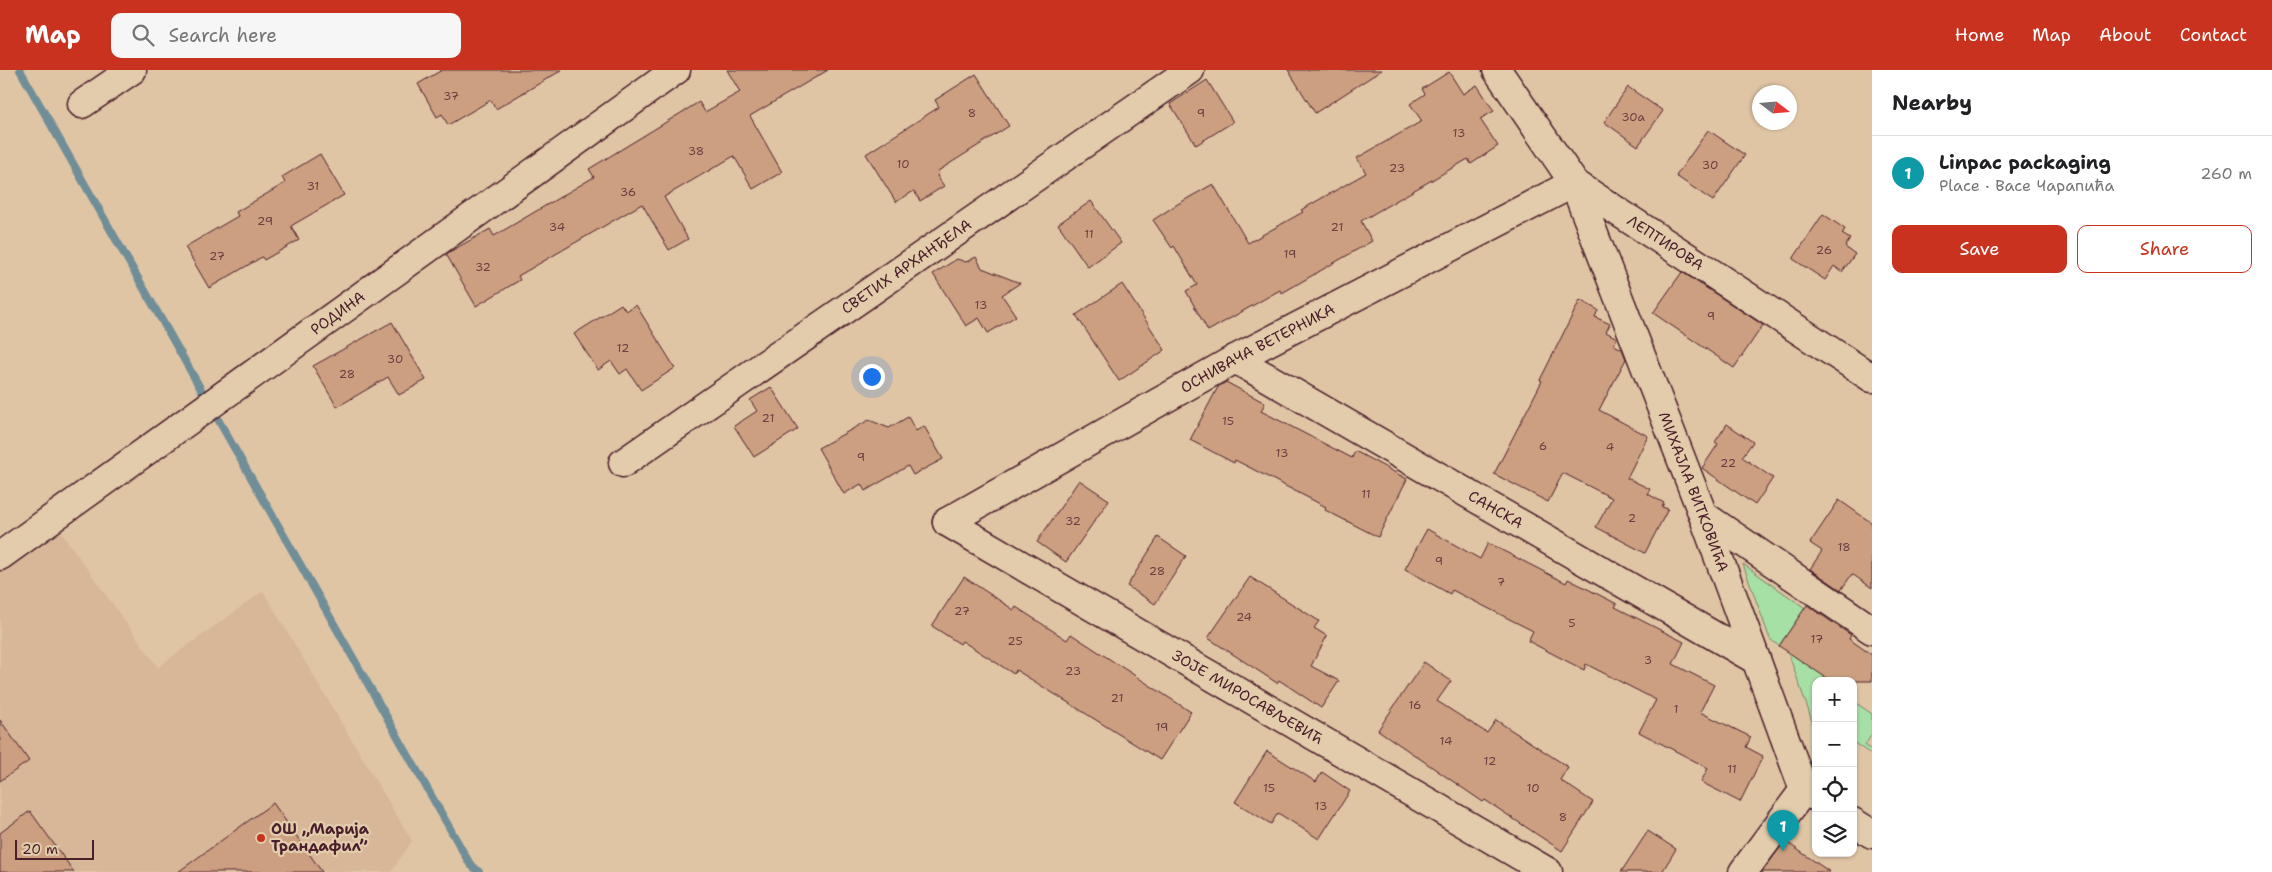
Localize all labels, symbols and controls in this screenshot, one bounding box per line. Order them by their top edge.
search box [111,13,461,58]
text: Map [25,19,81,51]
icon: search [129,21,157,49]
text: Search here [169,23,277,48]
text: Home [1955,23,2004,47]
text: Map [2032,23,2071,47]
text: About [2099,23,2152,47]
text: Contact [2180,23,2247,47]
north arrow [1752,85,1797,130]
house number: 37 [443,88,459,104]
text: Nearby [1892,89,1972,117]
house number: 8 [968,105,976,121]
house number: 9 [1197,105,1205,121]
house number: 30a [1621,109,1645,125]
house number: 13 [1453,125,1465,141]
house number: 38 [688,143,704,159]
text: Linpac packaging [1939,150,2111,175]
house number: 10 [896,156,910,172]
house number: 30 [1702,157,1718,173]
house number: 23 [1389,160,1405,176]
text: 1 [1904,163,1912,184]
text: 260 m [2200,163,2252,184]
text: Place · Васе Чарапића [1939,175,2114,196]
house number: 31 [307,178,319,194]
house number: 36 [620,184,636,200]
street label: ЛЕПТИРОВА [1623,210,1708,275]
house number: 29 [257,213,273,229]
street label: СВЕТИХ АРХАНЂЕЛА [838,214,976,319]
house number: 34 [549,219,565,235]
house number: 21 [1331,219,1343,235]
button: Save [1892,225,2067,273]
button: Share [2077,225,2252,273]
house number: 11 [1084,226,1094,242]
house number: 26 [1816,242,1832,258]
house number: 19 [1284,246,1296,262]
house number: 27 [209,248,225,264]
house number: 32 [475,259,491,275]
street label: РОДИНА [307,287,369,340]
house number: 13 [975,297,987,313]
street label: ОСНИВАЧА ВЕТЕРНИКА [1177,299,1338,398]
house number: 9 [1707,308,1715,324]
house number: 12 [617,340,629,356]
house number: 30 [387,351,403,367]
your location [859,364,885,390]
house number: 28 [339,366,355,382]
street label: МИХАЈЛА ВИТКОВИЋА [1654,409,1733,575]
house number: 21 [762,410,774,426]
house number: 15 [1222,413,1234,429]
house number: 6 [1539,438,1547,454]
house number: 4 [1606,439,1614,455]
house number: 13 [1276,445,1288,461]
house number: 9 [857,449,865,465]
house number: 22 [1720,455,1736,471]
house number: 11 [1361,486,1371,502]
street label: САНСКА [1465,486,1527,533]
house number: 2 [1628,510,1636,526]
house number: 32 [1065,513,1081,529]
house number: 18 [1837,539,1851,555]
house number: 9 [1435,553,1443,569]
house number: 28 [1149,563,1165,579]
house number: 7 [1497,574,1505,590]
house number: 27 [954,603,970,619]
house number: 24 [1236,609,1252,625]
house number: 5 [1568,615,1576,631]
house number: 17 [1811,631,1823,647]
house number: 25 [1007,633,1023,649]
street label: ЗОЈЕ МИРОСАВЉЕВИЋ [1168,645,1327,749]
house number: 3 [1644,652,1652,668]
house number: 23 [1065,663,1081,679]
map controls [1812,677,1857,857]
button: + [1812,677,1857,722]
house number: 21 [1111,690,1123,706]
house number: 16 [1408,697,1422,713]
house number: 1 [1673,701,1679,717]
house number: 19 [1156,719,1168,735]
button: − [1812,722,1857,767]
house number: 14 [1440,733,1452,749]
house number: 12 [1484,753,1496,769]
house number: 11 [1727,761,1737,777]
button: locate [1812,767,1857,812]
house number: 15 [1263,780,1275,796]
house number: 10 [1526,780,1540,796]
house number: 13 [1315,798,1327,814]
house number: 8 [1559,809,1567,825]
pin: 1 [1767,810,1799,851]
button: layers [1812,812,1857,857]
place label: ОШ „Марија Трандафил” [271,819,370,856]
marker: ОШ „Марија Трандафил” [255,832,267,844]
scale bar [15,837,94,860]
text: 20 m [22,840,58,858]

